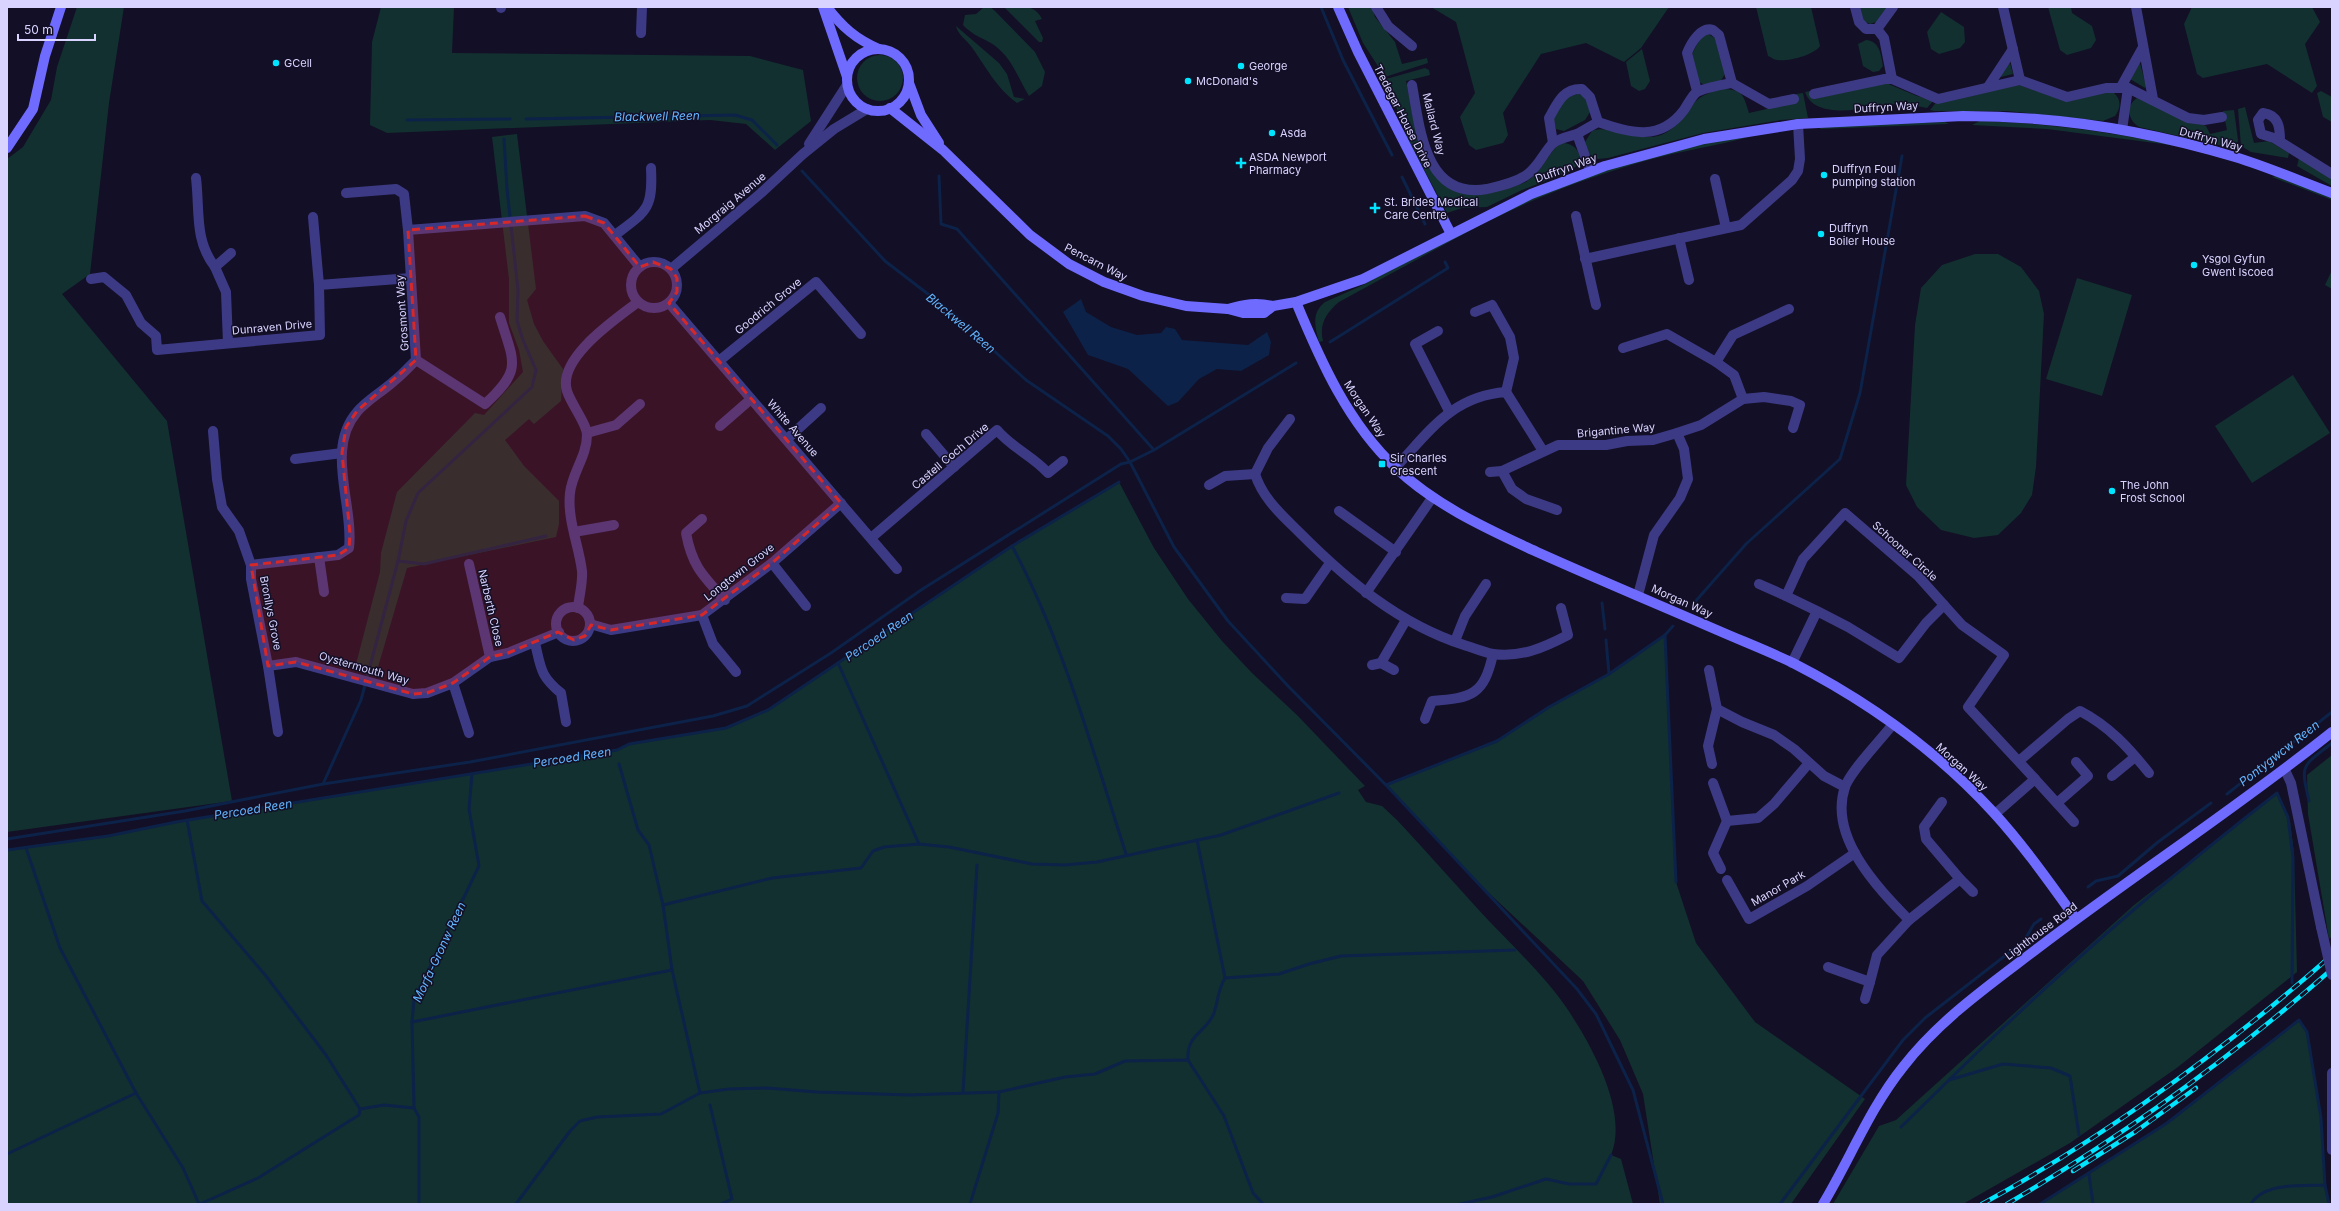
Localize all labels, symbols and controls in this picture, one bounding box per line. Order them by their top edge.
scale bar [18,16,95,42]
text: 50 m [24,22,53,37]
place label: GCell [284,56,312,70]
marker: GCell [271,58,281,68]
place label: George [1249,59,1287,73]
marker: George [1236,61,1246,71]
street label: Tredegar House Drive [1371,62,1435,170]
place label: McDonald's [1196,74,1258,88]
marker: McDonald's [1183,76,1193,86]
street label: Mallard Way [1419,91,1449,157]
street label: Duffryn Way [1853,98,1919,116]
water label: Blackwell Reen [614,108,700,124]
street label: Duffryn Way [2178,124,2244,154]
place label: Asda [1280,126,1306,140]
marker: Asda [1267,128,1277,138]
place label: ASDA Newport Pharmacy [1249,150,1327,177]
street label: Duffryn Way [1533,150,1599,186]
marker: ASDA Newport Pharmacy [1236,158,1246,168]
place label: Duffryn Foul pumping station [1832,162,1916,189]
street label: Morgraig Avenue [692,169,768,237]
marker: Duffryn Foul pumping station [1819,170,1829,180]
place label: St. Brides Medical Care Centre [1384,195,1478,222]
marker: St. Brides Medical Care Centre [1369,202,1381,214]
place label: Duffryn Boiler House [1829,221,1895,248]
marker: Duffryn Boiler House [1816,229,1826,239]
street label: Pencarn Way [1062,240,1130,284]
place label: Ysgol Gyfun Gwent Iscoed [2202,252,2273,279]
marker: Ysgol Gyfun Gwent Iscoed [2189,260,2199,270]
street label: Grosmont Way [392,274,412,352]
street label: Goodrich Grove [732,275,804,337]
water label: Blackwell Reen [923,290,999,356]
street label: Dunraven Drive [231,317,313,337]
street label: Morgan Way [1341,378,1389,440]
street label: White Avenue [764,396,822,460]
street label: Castell Coch Drive [909,420,991,492]
street label: Brigantine Way [1576,420,1656,440]
place label: Sir Charles Crescent [1390,451,1447,478]
marker: Sir Charles Crescent [1377,459,1387,469]
place label: The John Frost School [2120,478,2185,505]
marker: The John Frost School [2107,486,2117,496]
street label: Schooner Circle [1869,518,1941,584]
street label: Longtown Grove [701,540,777,604]
street label: Narberth Close [475,568,507,648]
street label: Bronllys Grove [257,575,285,651]
street label: Morgan Way [1649,581,1715,621]
water label: Percoed Reen [842,608,916,664]
street label: Oystermouth Way [317,648,411,688]
water label: Pontygwcw Reen [2236,717,2322,789]
street label: Morgan Way [1933,740,1991,794]
water label: Percoed Reen [532,743,612,771]
water label: Percoed Reen [213,795,293,823]
street label: Manor Park [1749,867,1807,909]
water label: Morfa-Gronw Reen [409,899,469,1005]
street label: Lighthouse Road [2002,899,2080,963]

